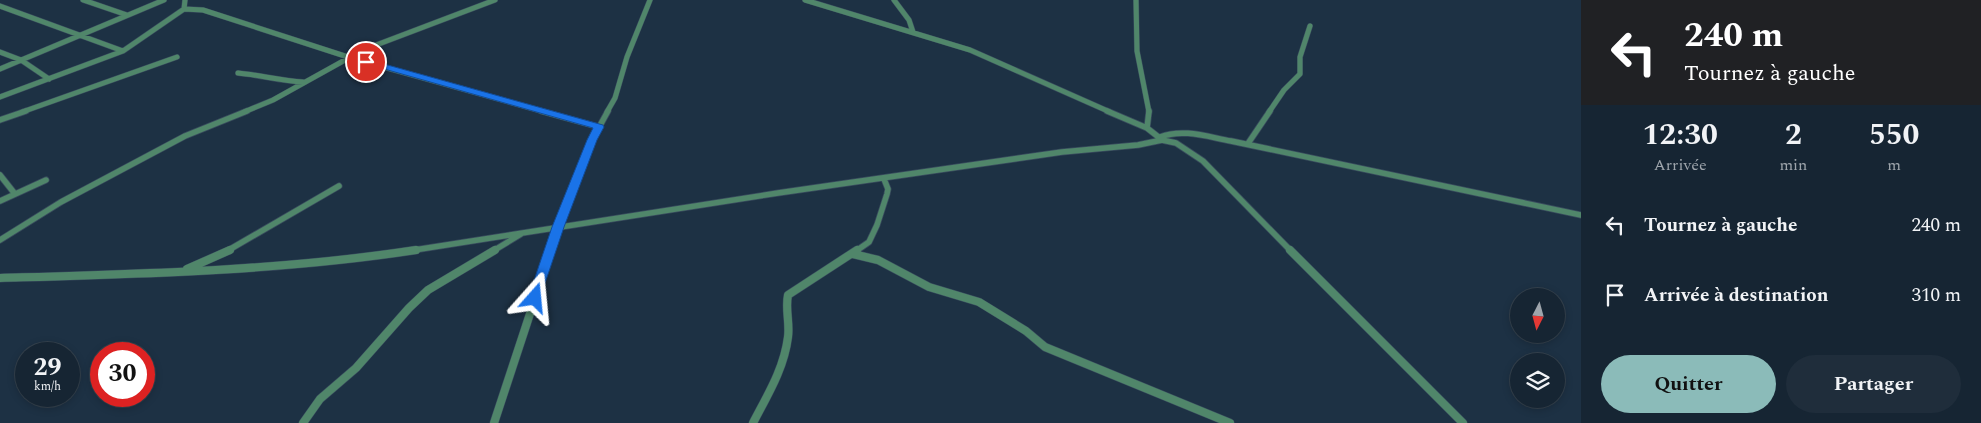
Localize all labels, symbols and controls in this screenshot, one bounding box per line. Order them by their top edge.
text: 240 m [1684,9,1783,62]
icon: left [1601,20,1666,85]
pin [345,41,387,83]
icon: arrive [352,48,380,76]
text: Tournez à gauche [1684,57,1855,90]
text: 12:30 [1643,112,1718,158]
text: 2 [1785,112,1802,158]
text: 550 [1869,112,1919,158]
text: Arrivée [1654,153,1707,177]
text: min [1779,153,1807,177]
text: m [1887,153,1901,177]
icon: left [1601,211,1629,239]
text: Tournez à gauche [1644,211,1797,240]
text: 240 m [1911,211,1961,240]
position arrow [508,271,560,323]
icon: arrive [1601,281,1629,309]
text: Arrivée à destination [1644,281,1828,310]
text: 310 m [1911,281,1961,310]
north arrow [1510,288,1565,342]
map controls [1510,288,1565,408]
speed limit sign: 30 [90,342,155,407]
text: 29 [33,349,62,387]
button: layers [1510,353,1565,408]
button: Quitter [1601,355,1776,413]
button: Partager [1786,355,1961,413]
text: km/h [34,377,61,396]

